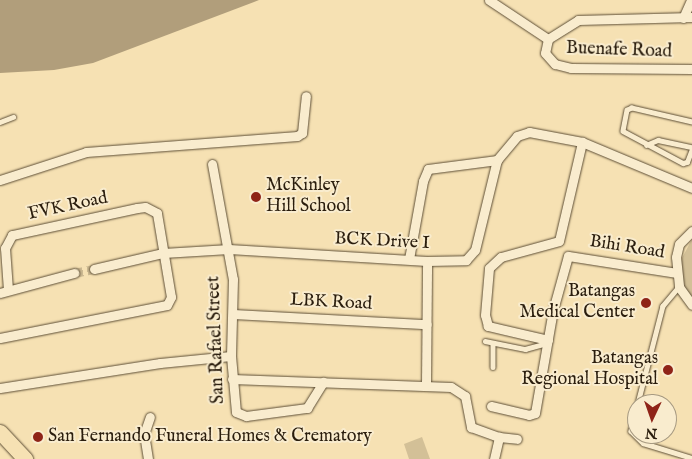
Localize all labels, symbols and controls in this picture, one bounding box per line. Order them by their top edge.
street label: Buenafe Road [566,38,672,64]
place label: McKinley Hill School [266,176,351,218]
street label: FVK Road [26,188,110,226]
marker: McKinley Hill School [250,191,262,203]
street label: BCK Drive I [334,229,430,255]
street label: Bihi Road [588,231,666,265]
street label: San Rafael Street [204,276,230,404]
place label: Batangas Medical Center [520,282,635,324]
street label: LBK Road [289,290,373,316]
marker: Batangas Medical Center [639,296,653,310]
place label: Batangas Regional Hospital [521,349,658,392]
marker: Batangas Regional Hospital [662,364,674,376]
north arrow [627,394,677,444]
text: N [645,424,658,442]
place label: San Fernando Funeral Homes & Crematory [48,426,372,448]
marker: San Fernando Funeral Homes & Crematory [32,431,44,443]

